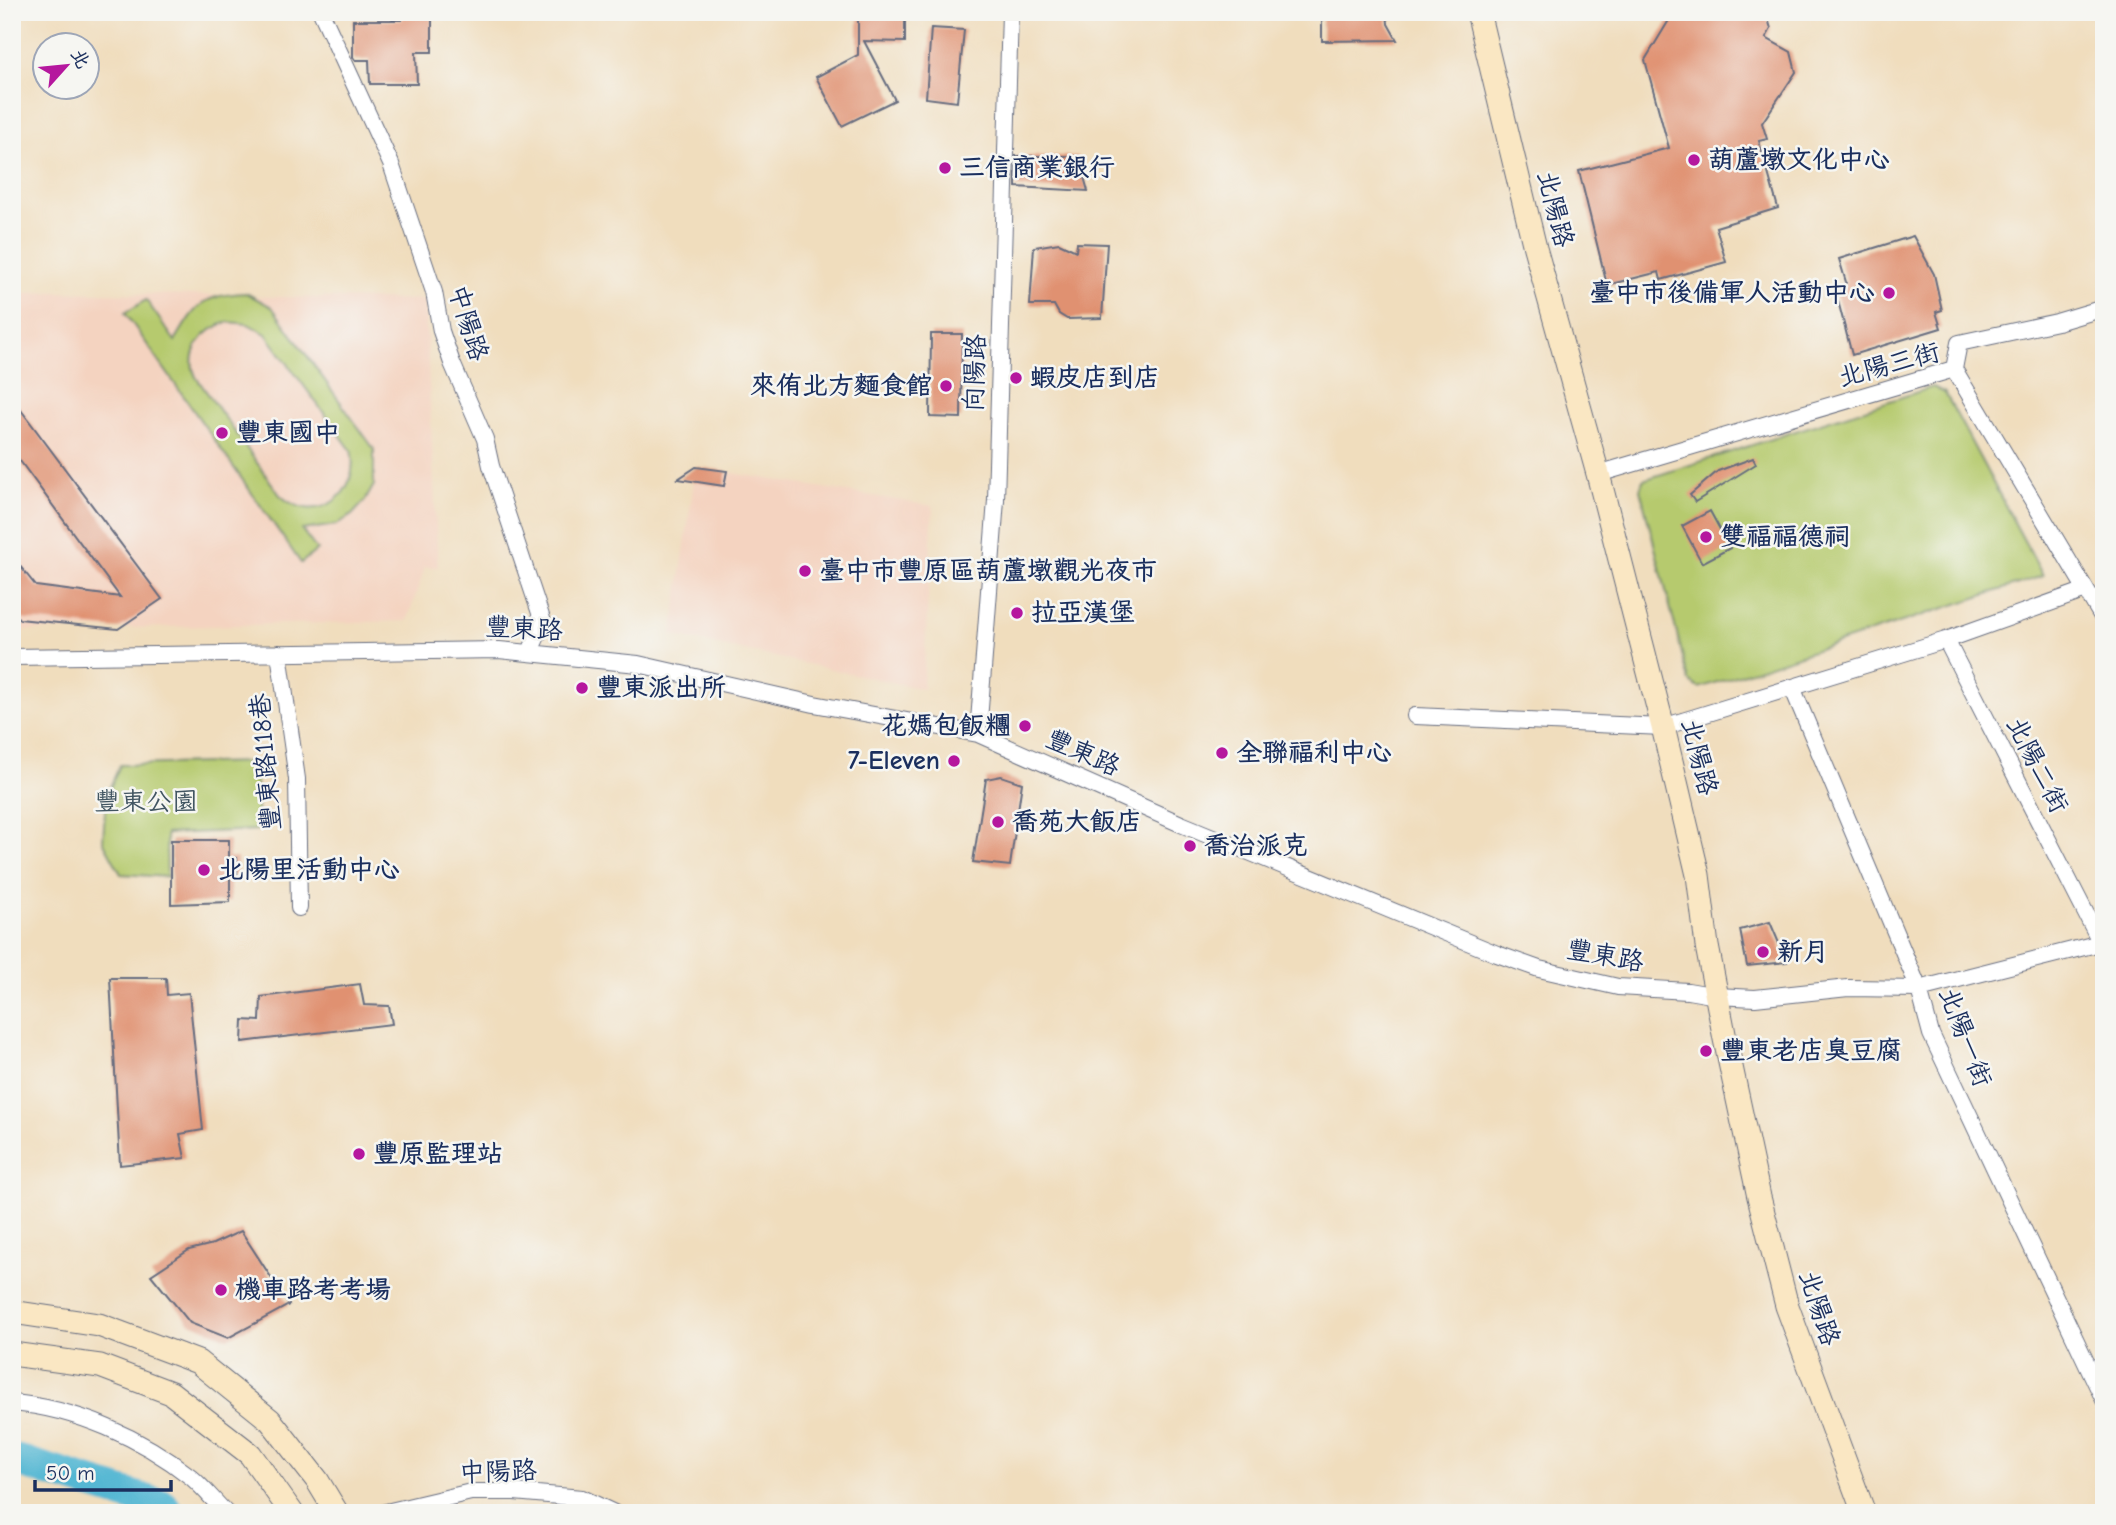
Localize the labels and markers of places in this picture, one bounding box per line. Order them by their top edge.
place label: 葫蘆墩文化中心 [1708,145,1890,175]
marker: 葫蘆墩文化中心 [1686,152,1702,168]
place label: 三信商業銀行 [959,153,1115,183]
marker: 三信商業銀行 [937,160,953,176]
place label: 臺中市後備軍人活動中心 [1589,278,1875,308]
marker: 臺中市後備軍人活動中心 [1881,285,1897,301]
place label: 蝦皮店到店 [1030,363,1160,393]
marker: 蝦皮店到店 [1008,370,1024,386]
place label: 來侑北方麵食館 [750,371,932,401]
marker: 來侑北方麵食館 [938,378,954,394]
place label: 豐東國中 [236,418,340,448]
marker: 豐東國中 [214,425,230,441]
place label: 雙福福德祠 [1720,522,1850,552]
marker: 雙福福德祠 [1698,529,1714,545]
place label: 臺中市豐原區葫蘆墩觀光夜市 [819,556,1157,586]
marker: 臺中市豐原區葫蘆墩觀光夜市 [797,563,813,579]
place label: 拉亞漢堡 [1031,598,1135,628]
marker: 拉亞漢堡 [1009,605,1025,621]
place label: 豐東派出所 [596,673,726,703]
marker: 豐東派出所 [574,680,590,696]
place label: 花媽包飯糰 [881,711,1011,741]
marker: 花媽包飯糰 [1017,718,1033,734]
place label: 全聯福利中心 [1236,738,1392,768]
marker: 全聯福利中心 [1214,745,1230,761]
place label: 7-Eleven [848,746,940,776]
marker: 7-Eleven [946,753,962,769]
place label: 喬苑大飯店 [1012,807,1142,837]
marker: 喬苑大飯店 [990,814,1006,830]
place label: 喬治派克 [1204,831,1308,861]
marker: 喬治派克 [1182,838,1198,854]
place label: 北陽里活動中心 [218,855,400,885]
marker: 北陽里活動中心 [196,862,212,878]
place label: 新月 [1777,937,1829,967]
marker: 新月 [1755,944,1771,960]
place label: 豐東老店臭豆腐 [1720,1036,1902,1066]
marker: 豐東老店臭豆腐 [1698,1043,1714,1059]
place label: 豐原監理站 [373,1139,503,1169]
marker: 豐原監理站 [351,1146,367,1162]
place label: 機車路考考場 [235,1275,391,1305]
marker: 機車路考考場 [213,1282,229,1298]

